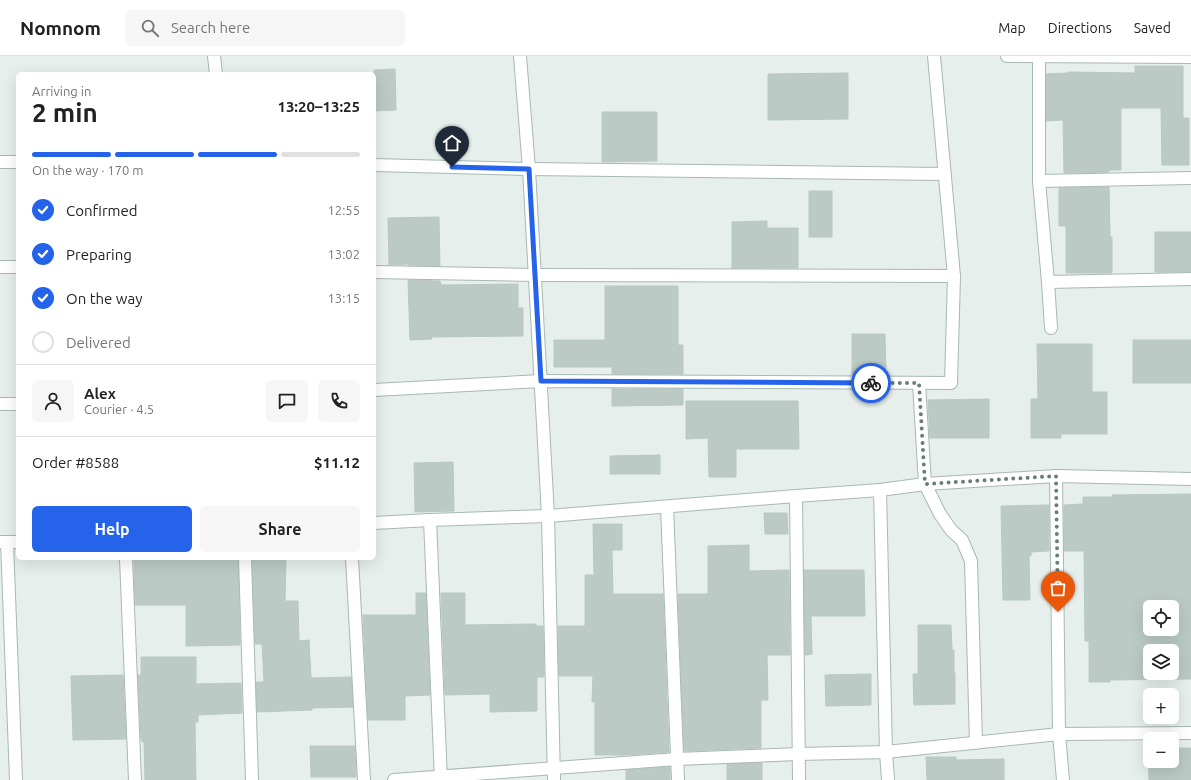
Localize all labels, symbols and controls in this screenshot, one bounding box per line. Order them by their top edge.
search box [125,10,405,46]
text: Nomnom [20,17,101,39]
icon: search [139,17,161,39]
text: Search here [171,19,250,36]
text: Map [998,20,1026,36]
text: Directions [1048,20,1112,36]
text: Saved [1134,20,1171,36]
text: Arriving in [32,84,91,98]
text: 2 min [32,98,98,127]
text: 13:20–13:25 [277,98,360,115]
pin [435,126,469,167]
icon: home [441,132,463,154]
text: On the way · 170 m [32,163,144,177]
icon: check [32,199,54,221]
text: Confirmed [66,202,138,219]
text: 12:55 [327,203,360,217]
icon: check [32,243,54,265]
text: Preparing [66,246,132,263]
text: 13:02 [327,247,360,261]
icon: check [32,287,54,309]
text: On the way [66,290,142,307]
text: 13:15 [327,291,360,305]
text: Delivered [66,334,131,351]
courier [851,363,891,403]
icon: bike [860,372,882,394]
button: person [32,380,74,422]
button: chat [266,380,308,422]
button: phone [318,380,360,422]
text: Alex [84,385,116,402]
text: Courier · 4.5 [84,402,154,416]
text: Order #8588 [32,454,119,471]
text: $11.12 [314,454,360,471]
button: Help [32,506,192,552]
button: Share [200,506,360,552]
pin [1041,571,1075,612]
icon: bag [1047,577,1069,599]
map controls [1143,600,1179,768]
button: locate [1143,600,1179,636]
button: layers [1143,644,1179,680]
button: + [1143,688,1179,724]
button: − [1143,732,1179,768]

